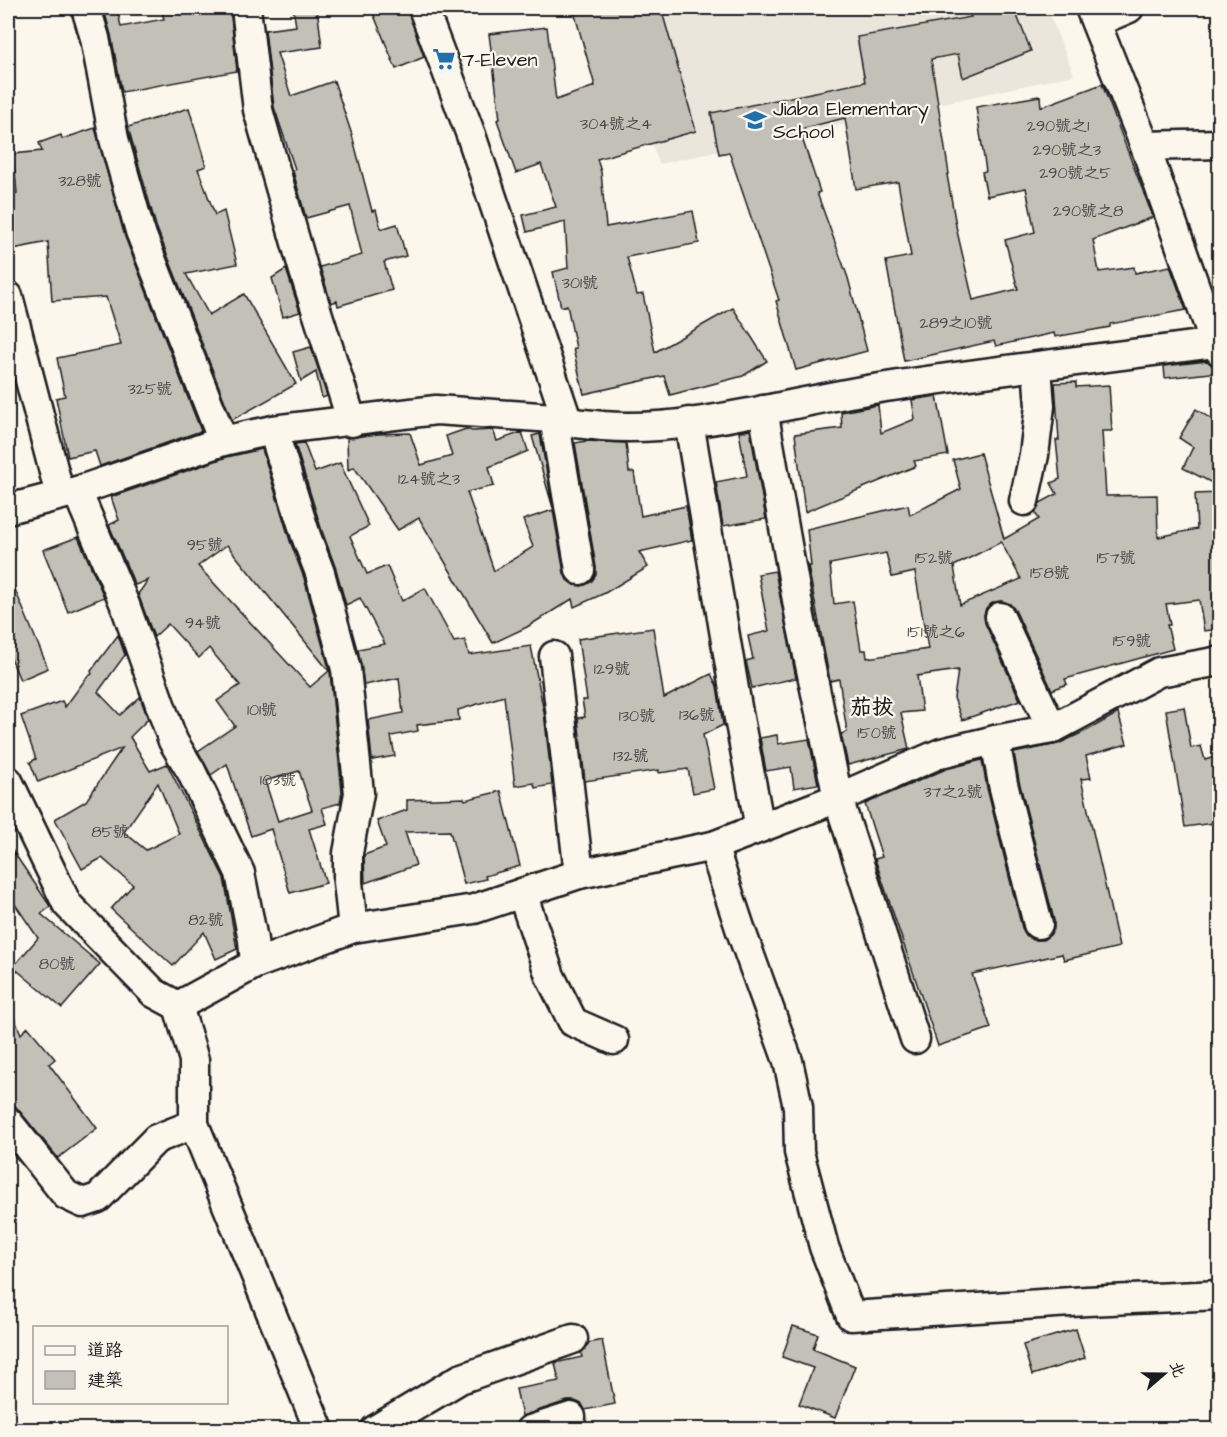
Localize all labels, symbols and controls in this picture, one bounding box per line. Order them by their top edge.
supermarket icon: 7-Eleven [431,46,457,72]
place label: 7-Eleven [462,46,538,74]
place label: Jiaba Elementary School [773,95,929,146]
school or university icon: Jiaba Elementary School [742,107,768,133]
house number: 304號之4 [580,113,652,135]
house number: 290號之1 [1027,115,1089,137]
house number: 290號之3 [1033,139,1101,161]
house number: 290號之5 [1039,162,1112,184]
house number: 328號 [58,170,102,192]
house number: 290號之8 [1053,200,1123,222]
house number: 301號 [562,272,598,294]
house number: 289之10號 [920,312,992,334]
house number: 325號 [128,378,172,400]
house number: 124號之3 [398,468,460,490]
house number: 95號 [187,534,223,556]
house number: 152號 [915,547,953,569]
house number: 157號 [1096,547,1136,569]
house number: 158號 [1030,562,1070,584]
house number: 94號 [185,612,221,634]
house number: 151號之6 [907,621,965,643]
house number: 159號 [1113,630,1151,652]
house number: 129號 [594,658,630,680]
district label: 茄拔 [850,692,894,723]
house number: 101號 [247,699,277,721]
house number: 136號 [679,704,715,726]
house number: 130號 [619,705,655,727]
house number: 150號 [857,722,897,744]
house number: 132號 [613,745,649,767]
house number: 103號 [260,769,296,791]
house number: 37之2號 [923,781,983,803]
house number: 85號 [91,821,129,843]
house number: 82號 [188,909,224,931]
house number: 80號 [39,953,75,975]
legend [33,1326,228,1404]
text: 道路 [87,1338,123,1363]
north arrow [1134,1344,1194,1404]
text: 北 [1164,1358,1190,1380]
text: 建築 [87,1368,123,1393]

